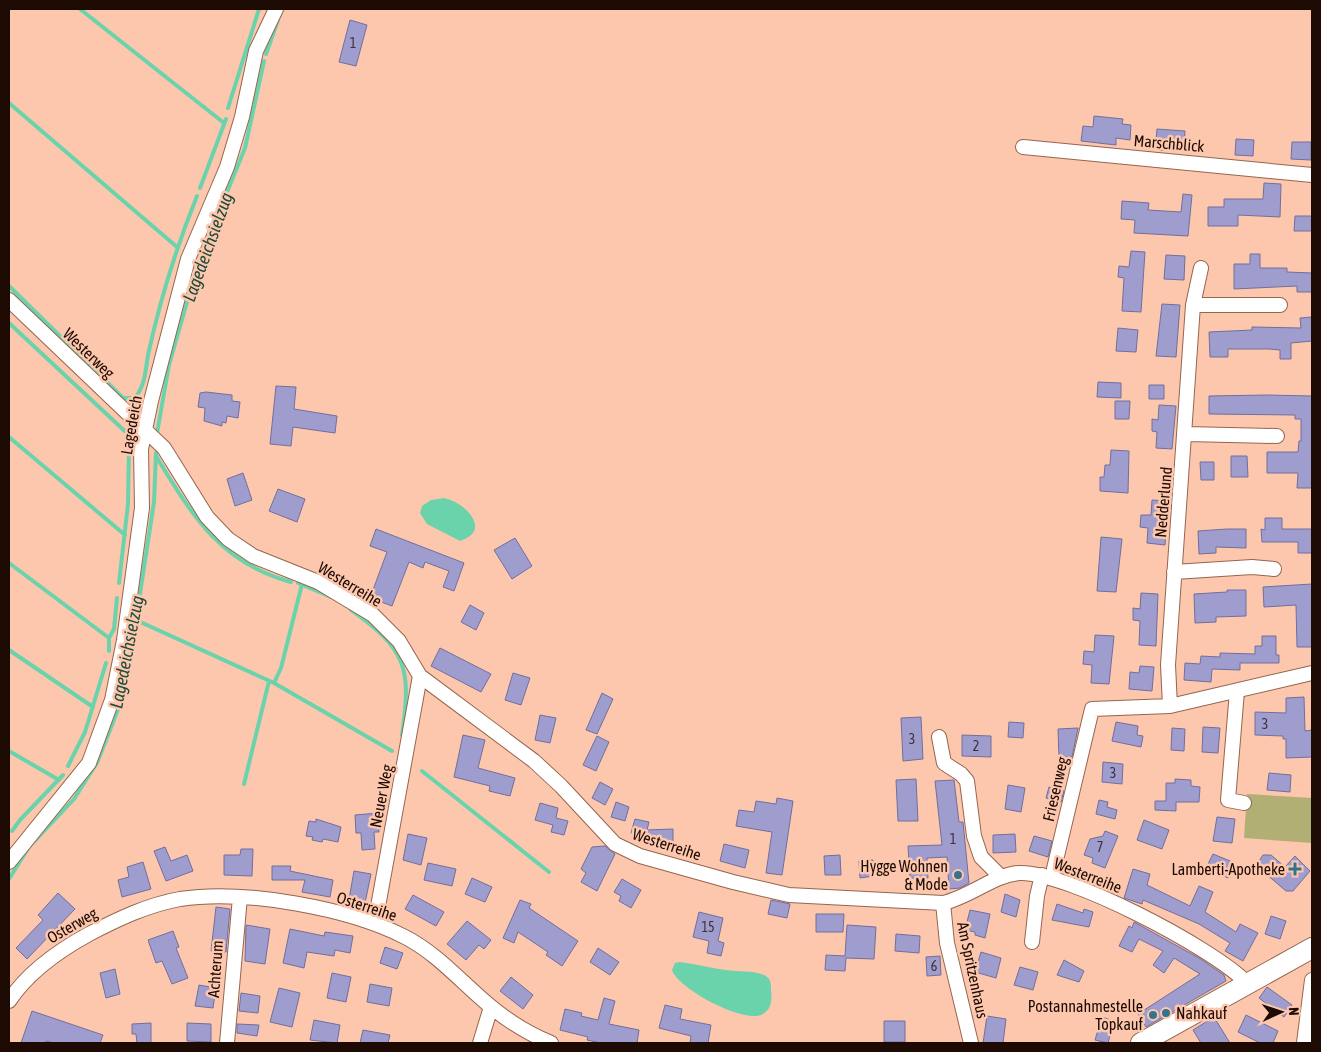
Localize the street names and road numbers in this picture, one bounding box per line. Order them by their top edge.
street label: Marschblick [1133,131,1205,155]
street label: Westerweg [59,324,118,383]
street label: Lagedeich [117,394,146,456]
street label: Nedderlund [1151,466,1175,538]
street label: Westerreihe [315,558,385,610]
street label: Friesenweg [1039,755,1072,823]
street label: Neuer Weg [366,763,397,829]
street label: Westerreihe [630,824,704,864]
street label: Westerreihe [1052,854,1124,896]
street label: Osterreihe [335,888,399,924]
street label: Osterweg [44,903,101,947]
street label: Am Spritzenhaus [953,920,992,1020]
street label: Achterum [204,940,226,998]

